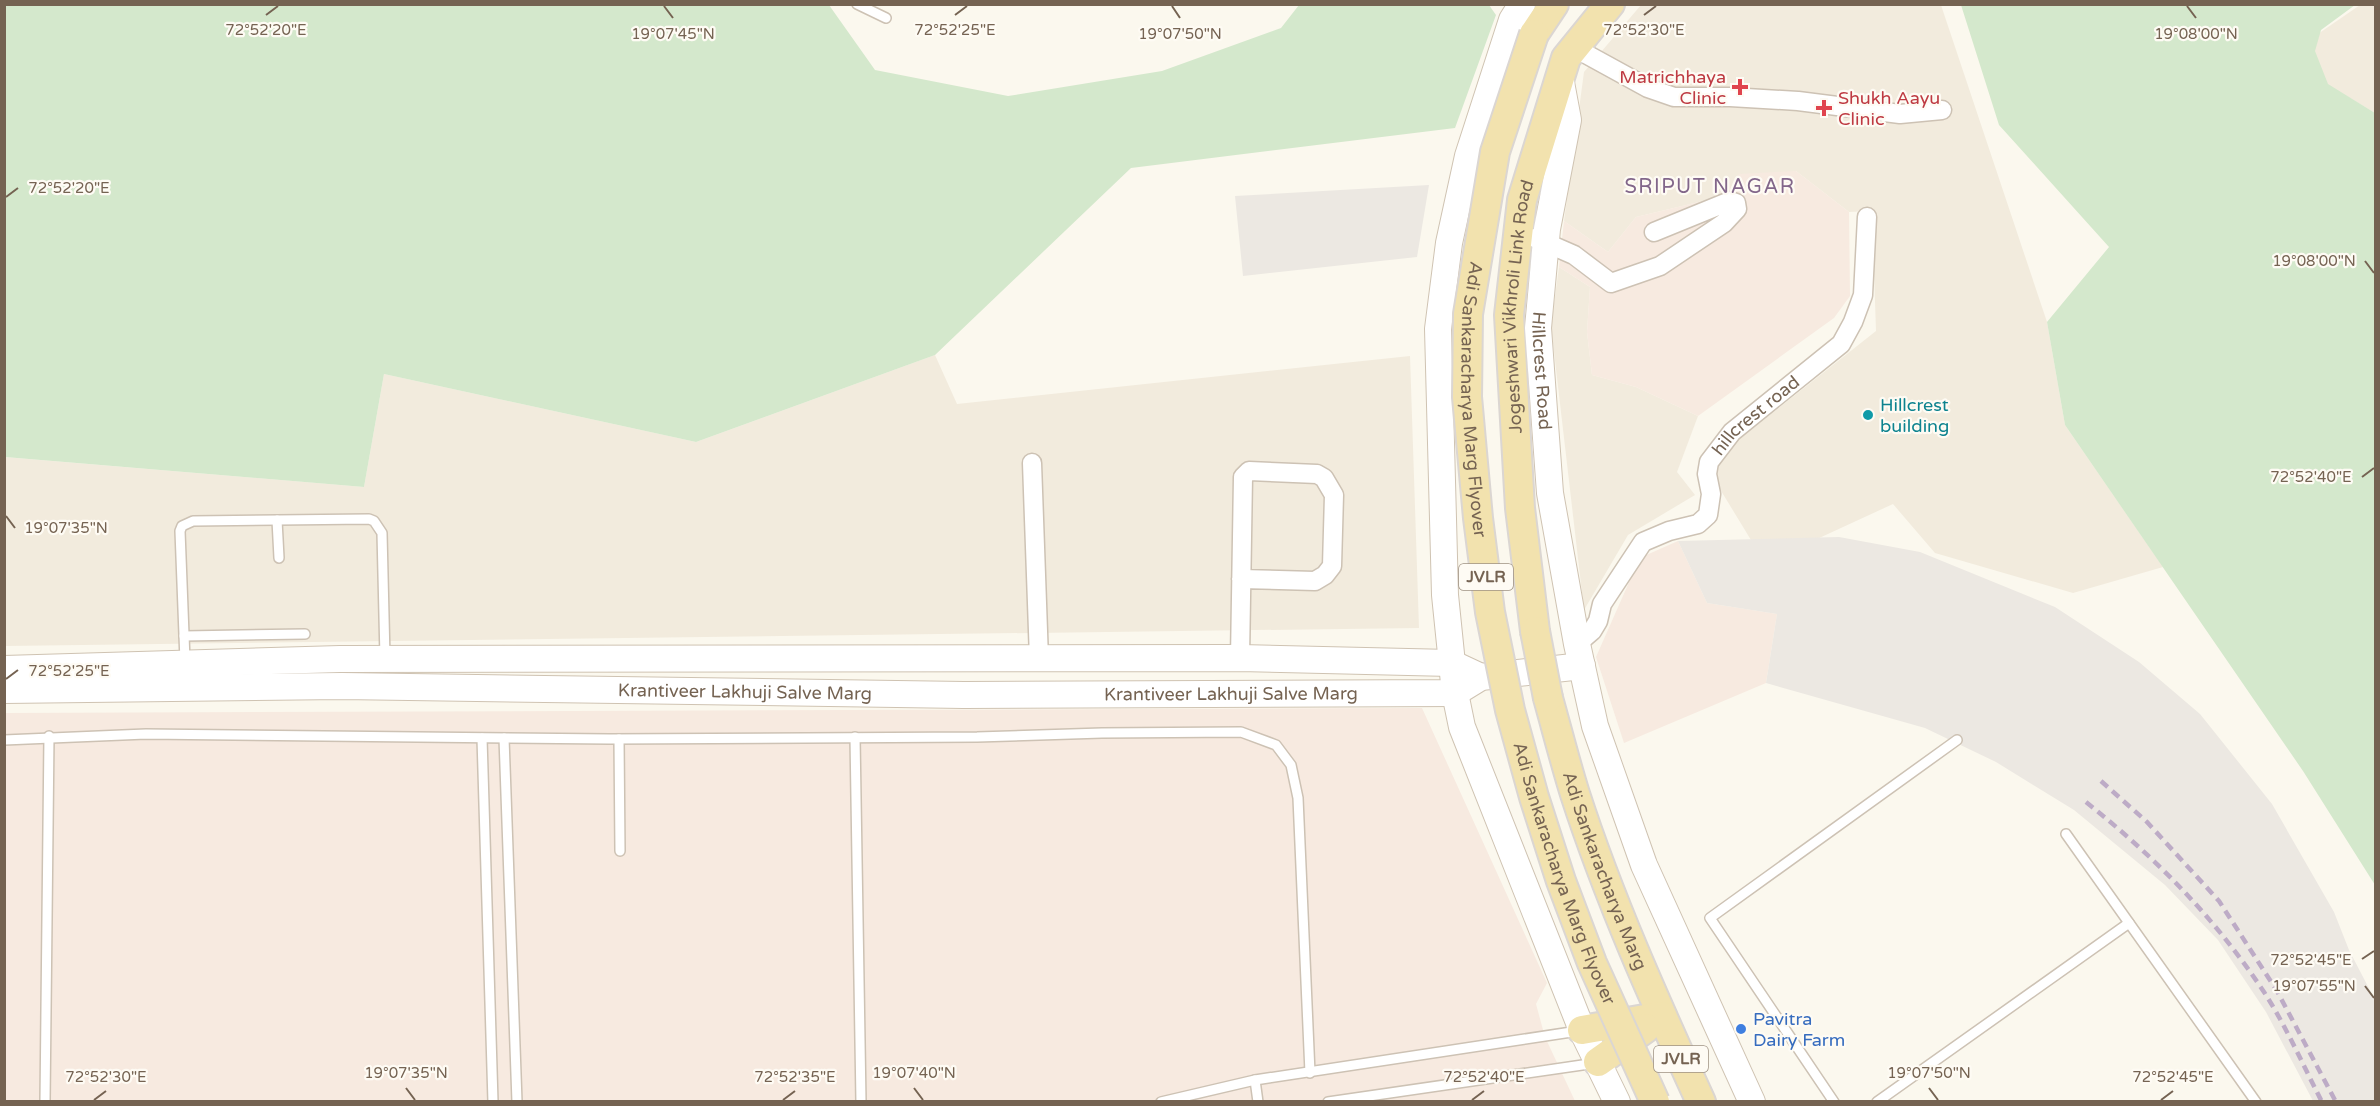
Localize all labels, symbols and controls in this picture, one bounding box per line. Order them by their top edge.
text: 72°52'20"E [225,21,307,39]
text: 72°52'25"E [914,21,996,39]
text: 72°52'30"E [1603,21,1685,39]
text: 19°07'45"N [631,25,715,43]
text: 19°07'50"N [1138,25,1222,43]
text: 19°08'00"N [2154,25,2238,43]
place label: Matrichhaya Clinic [1619,66,1726,109]
marker: Matrichhaya Clinic [1731,78,1749,96]
place label: Shukh Aayu Clinic [1838,87,1940,130]
marker: Shukh Aayu Clinic [1815,99,1833,117]
district label: SRIPUT NAGAR [1624,175,1796,199]
street label: Jogeshwari Vikhroli Link Road [1498,177,1539,434]
text: 72°52'20"E [28,179,110,197]
text: 19°08'00"N [2272,252,2356,270]
street label: Adi Sankaracharya Marg Flyover [1456,260,1491,539]
street label: Hillcrest Road [1527,311,1556,431]
street label: hillcrest road [1707,371,1804,460]
place label: Hillcrest building [1880,394,1949,437]
marker: Hillcrest building [1861,408,1875,422]
text: 72°52'40"E [2270,468,2352,486]
text: 19°07'35"N [24,519,108,537]
road number: JVLR [1459,564,1513,590]
text: 72°52'25"E [28,662,110,680]
street label: Krantiveer Lakhuji Salve Marg [618,679,872,705]
street label: Krantiveer Lakhuji Salve Marg [1104,682,1358,705]
street label: Adi Sankaracharya Marg Flyover [1508,740,1620,1008]
street label: Adi Sankaracharya Marg [1558,769,1652,973]
text: 72°52'45"E [2270,951,2352,969]
text: 19°07'55"N [2272,977,2356,995]
place label: Pavitra Dairy Farm [1753,1008,1845,1051]
marker: Pavitra Dairy Farm [1734,1022,1748,1036]
road number: JVLR [1654,1046,1708,1072]
text: 19°07'35"N [364,1064,448,1082]
text: 19°07'40"N [872,1064,956,1082]
text: 19°07'50"N [1887,1064,1971,1082]
text: 72°52'30"E [65,1068,147,1086]
text: 72°52'35"E [754,1068,836,1086]
text: 72°52'40"E [1443,1068,1525,1086]
text: 72°52'45"E [2132,1068,2214,1086]

